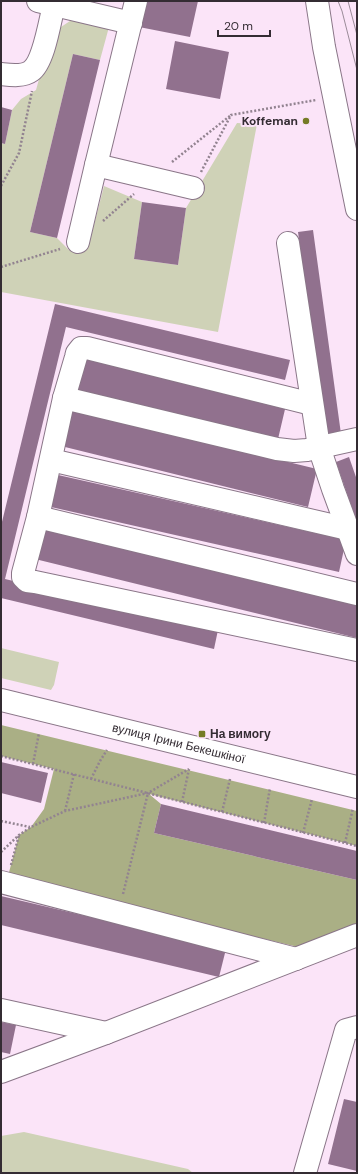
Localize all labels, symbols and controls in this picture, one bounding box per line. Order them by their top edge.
scale bar [218,12,270,38]
text: 20 m [224,18,253,34]
place label: Koffeman [242,113,298,129]
marker: Koffeman [301,116,311,126]
street label: вулиця Ірини Бекешкіної [111,719,248,768]
place label: На вимогу [210,726,271,742]
marker: На вимогу [197,729,207,739]

